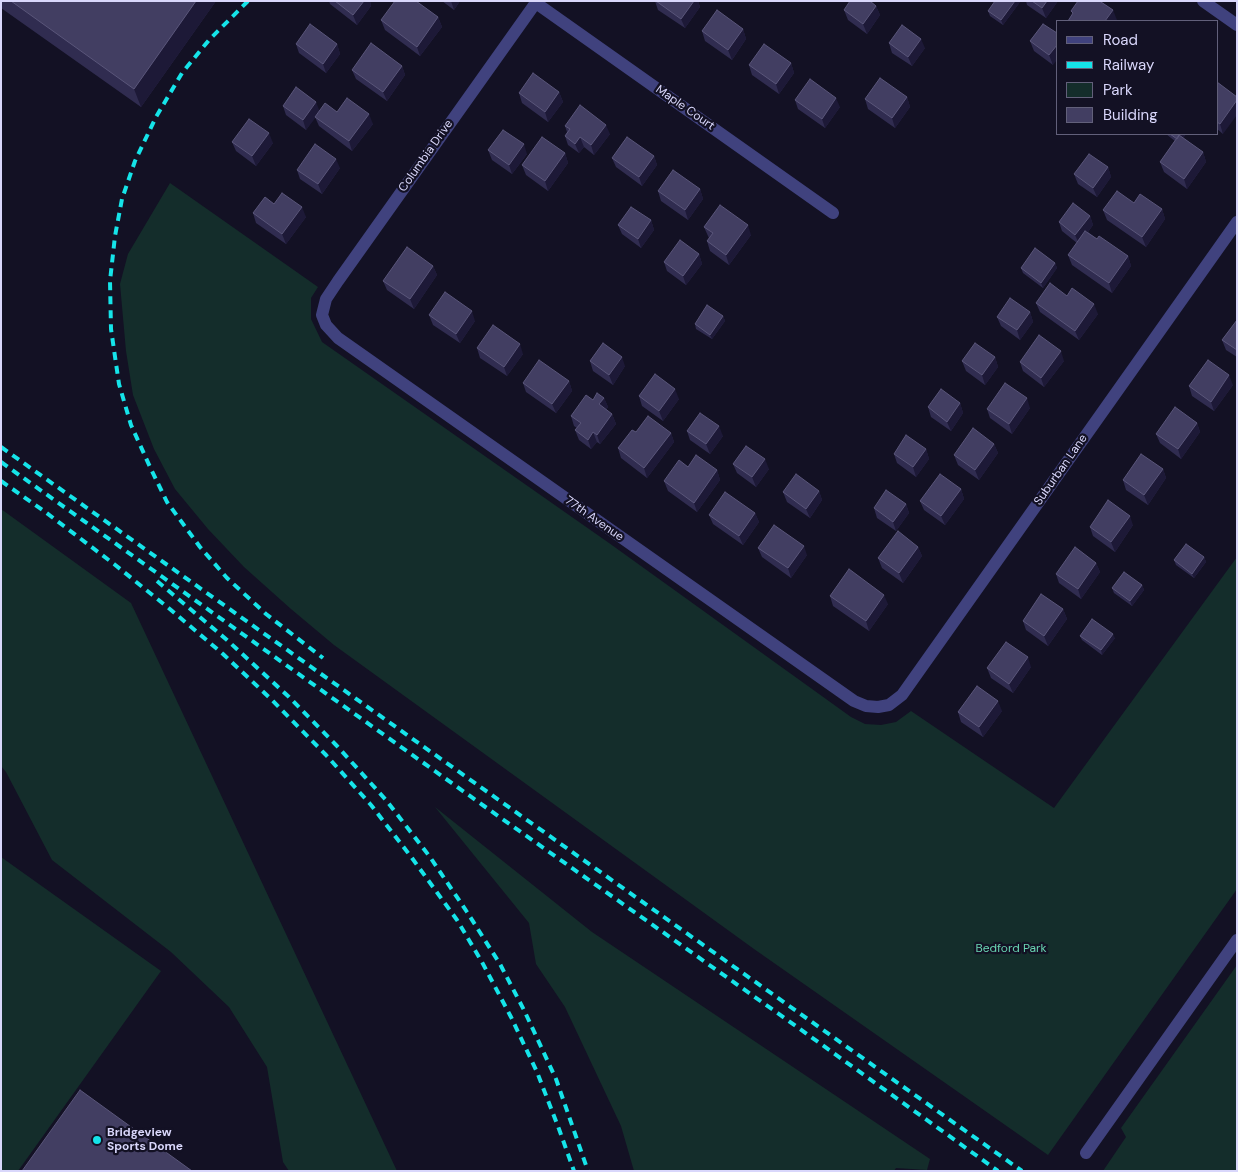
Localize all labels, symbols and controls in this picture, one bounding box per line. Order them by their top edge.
legend [1056,20,1218,135]
text: Road [1103,30,1138,50]
text: Railway [1103,55,1154,75]
text: Park [1103,80,1133,100]
street label: Maple Court [653,82,717,134]
text: Building [1103,105,1158,125]
street label: Columbia Drive [396,117,456,195]
street label: Suburban Lane [1031,432,1091,508]
street label: 77th Avenue [562,493,626,545]
park label: Bedford Park [975,942,1047,956]
place label: Bridgeview Sports Dome [107,1126,183,1154]
marker: Bridgeview Sports Dome [91,1134,103,1146]

